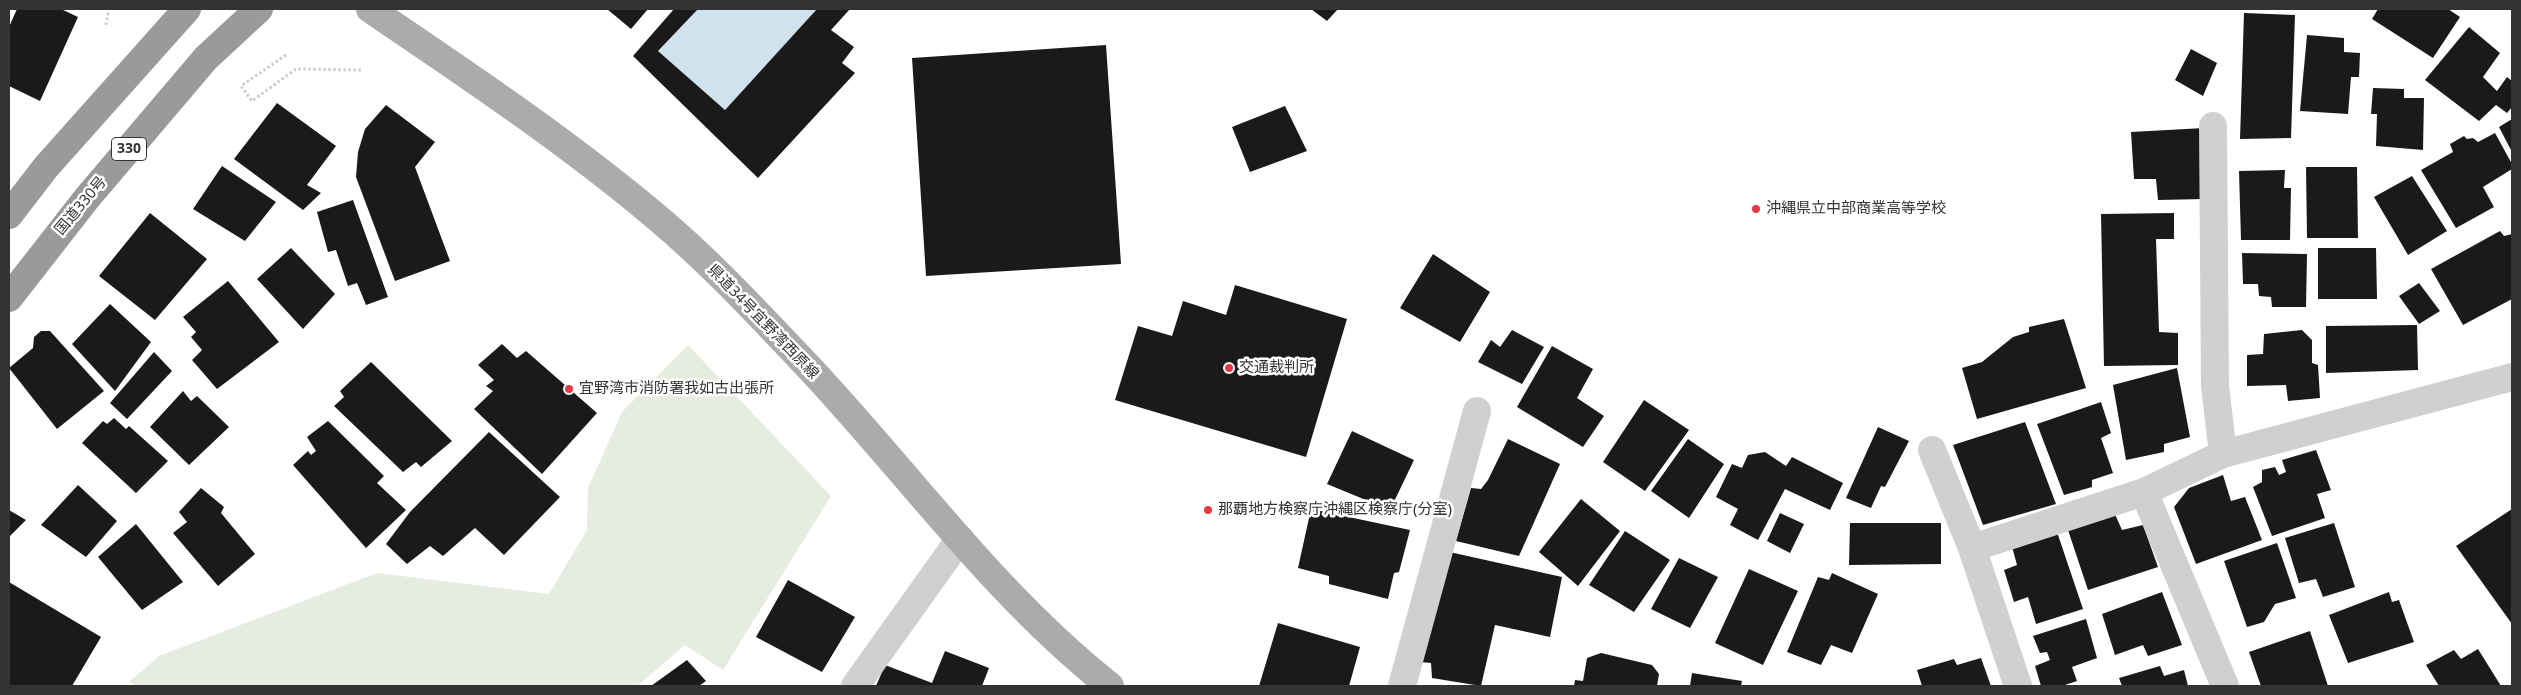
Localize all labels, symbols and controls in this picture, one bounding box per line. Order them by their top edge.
road number: 330 [112,138,146,160]
street label: 国道330号 [51,173,111,239]
place label: 沖縄県立中部商業高等学校 [1766,200,1946,218]
marker: 沖縄県立中部商業高等学校 [1750,203,1762,215]
street label: 県道34号宜野湾西原線 [704,261,822,383]
place label: 交通裁判所 [1239,359,1314,377]
marker: 交通裁判所 [1223,362,1235,374]
place label: 宜野湾市消防署我如古出張所 [579,380,774,398]
marker: 宜野湾市消防署我如古出張所 [563,383,575,395]
place label: 那覇地方検察庁沖縄区検察庁(分室) [1218,501,1452,519]
marker: 那覇地方検察庁沖縄区検察庁(分室) [1202,504,1214,516]

